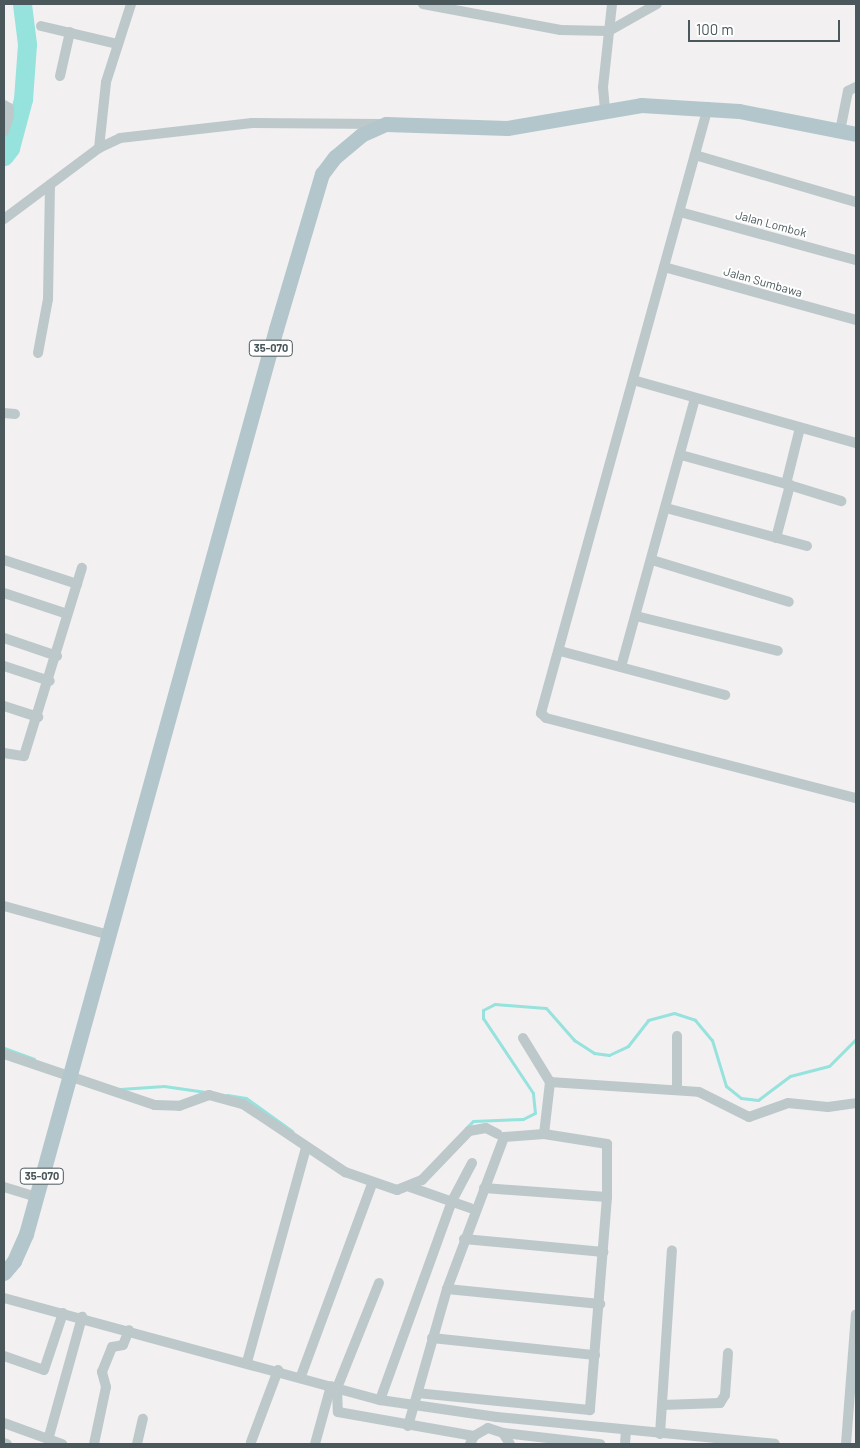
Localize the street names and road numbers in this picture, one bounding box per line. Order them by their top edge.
street label: Jalan Lombok [734,208,808,240]
street label: Jalan Sumbawa [722,264,804,300]
road number: 35-070 [248,339,294,356]
road number: 35-070 [20,1168,64,1184]

